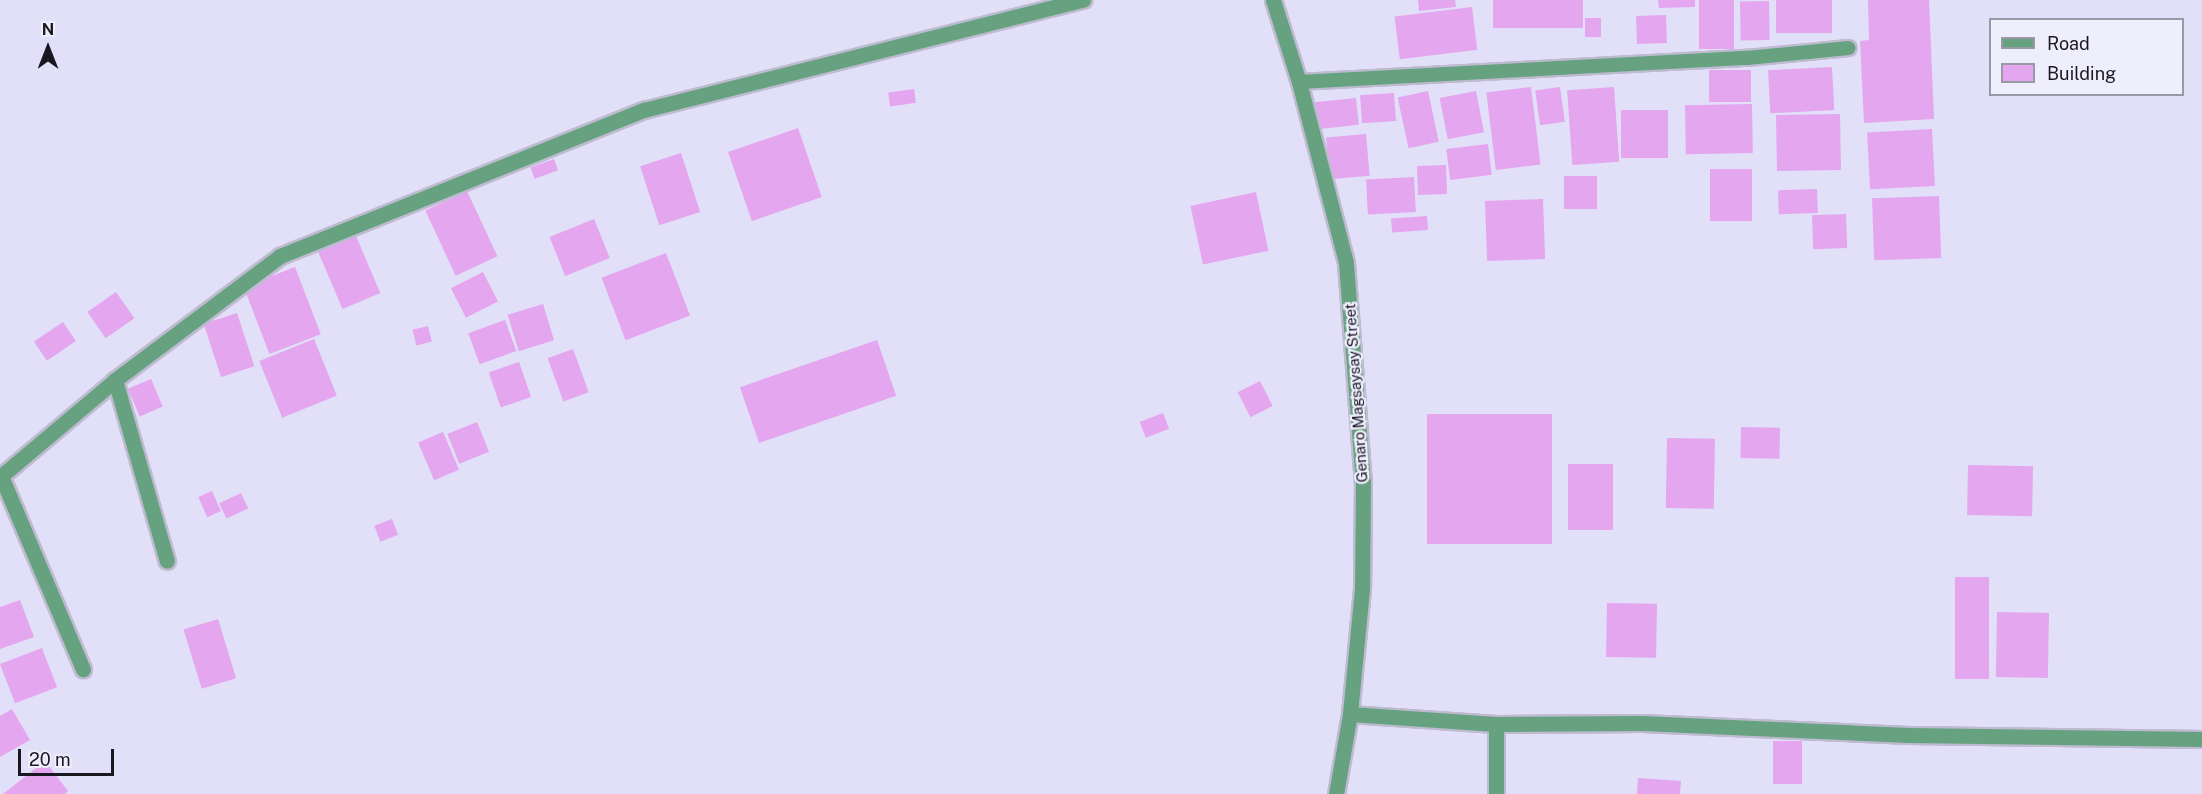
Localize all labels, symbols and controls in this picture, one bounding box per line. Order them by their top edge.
north arrow [18,18,78,78]
legend [1989,18,2184,96]
text: N [42,20,54,39]
text: Road [2047,33,2090,54]
text: Building [2047,63,2116,84]
street label: Genaro Magsaysay Street [1341,303,1371,483]
scale bar [21,737,117,775]
text: 20 m [29,749,71,770]

